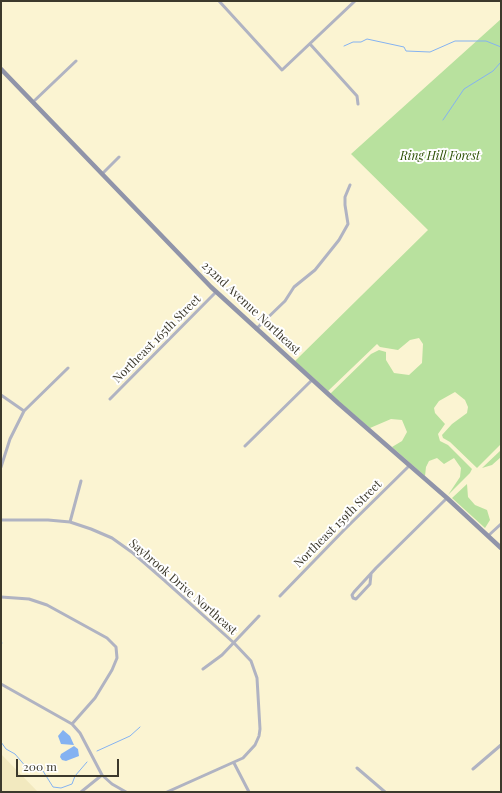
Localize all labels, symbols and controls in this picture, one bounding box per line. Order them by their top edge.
park label: Ring Hill Forest [400,149,480,163]
street label: 232nd Avenue Northeast [199,258,303,358]
street label: Northeast 165th Street [110,292,204,386]
street label: Northeast 159th Street [291,477,385,571]
street label: Saybrook Drive Northeast [126,536,240,638]
scale bar [18,751,121,777]
text: 200 m [23,758,57,774]

